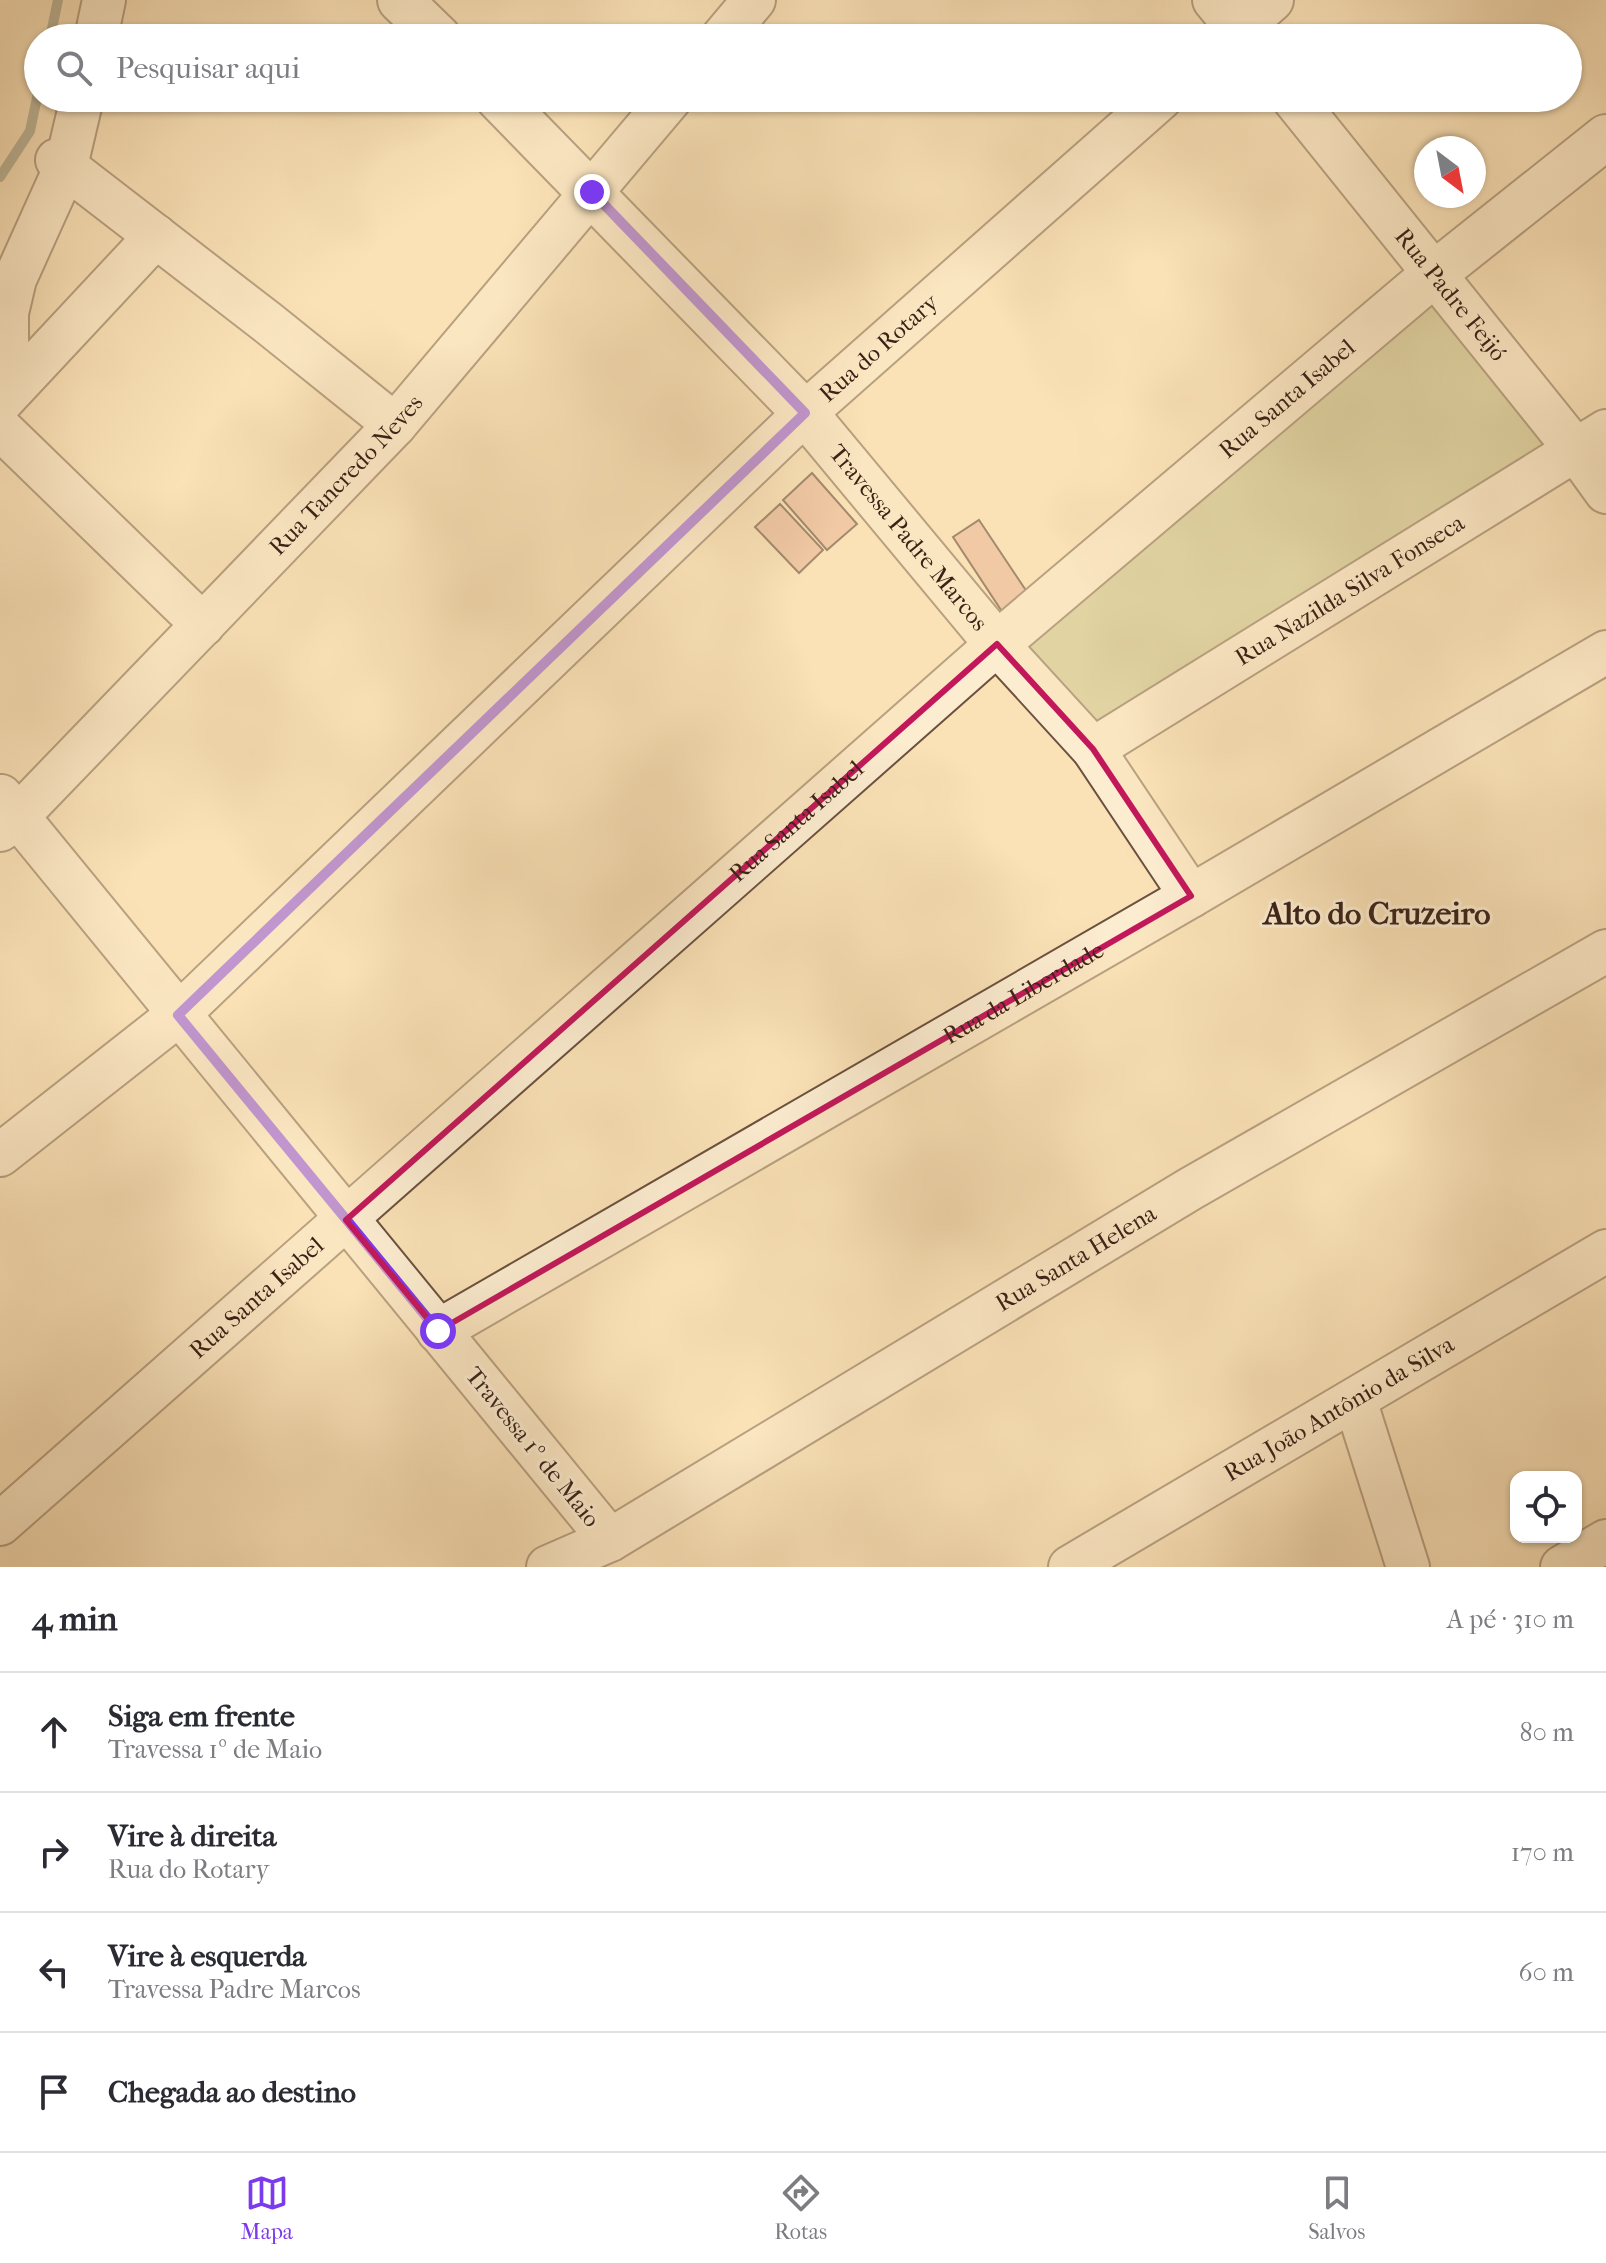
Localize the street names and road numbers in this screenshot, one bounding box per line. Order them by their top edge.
street label: Rua Padre Feijó [1389,222,1513,367]
street label: Rua do Rotary [814,287,945,408]
street label: Rua Santa Isabel [1213,333,1361,464]
street label: Rua Tancredo Neves [263,389,429,561]
street label: Travessa Padre Marcos [823,439,994,636]
street label: Rua Nazilda Silva Fonseca [1230,508,1470,671]
street label: Rua Santa Isabel [723,754,869,888]
street label: Rua da Liberdade [938,935,1109,1050]
street label: Rua Santa Helena [990,1198,1162,1317]
street label: Rua Santa Isabel [184,1231,329,1364]
street label: Rua João Antônio da Silva [1219,1329,1460,1487]
street label: Travessa 1º de Maio [460,1361,606,1533]

